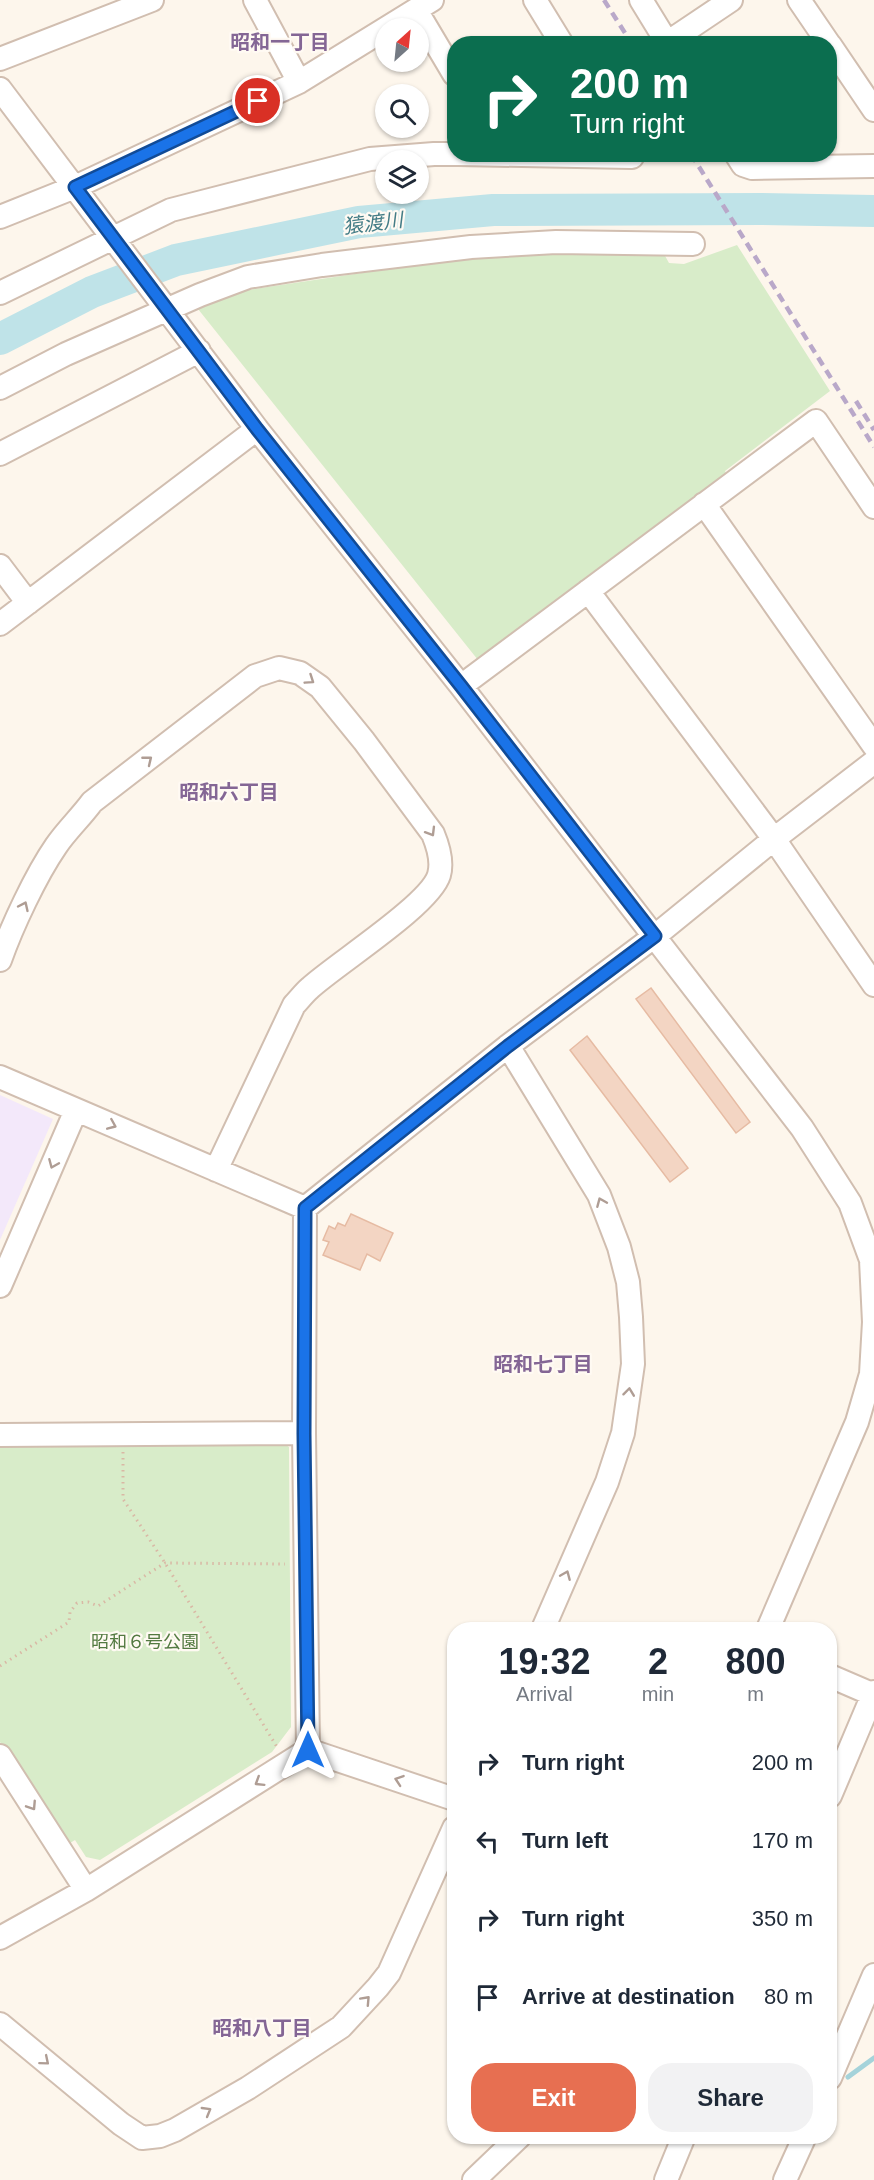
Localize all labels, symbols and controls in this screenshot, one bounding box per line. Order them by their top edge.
north arrow [375,18,429,72]
map controls [375,18,429,204]
district label: 昭和一丁目 [230,31,330,53]
icon: right [471,60,549,138]
text: 200 m [570,60,689,107]
pin [232,75,283,126]
icon: arrive [241,84,274,117]
button: search [375,84,429,138]
text: Turn right [570,109,685,139]
button: layers [375,150,429,204]
water label: 猿渡川 [342,208,406,238]
one-way arrow [303,673,314,684]
one-way arrow [141,757,152,768]
district label: 昭和六丁目 [179,781,279,803]
one-way arrow [423,826,435,836]
one-way arrow [17,902,29,913]
one-way arrow [105,1118,116,1130]
one-way arrow [48,1157,60,1168]
one-way arrow [596,1197,608,1208]
district label: 昭和七丁目 [493,1353,593,1375]
one-way arrow [622,1387,635,1396]
one-way arrow [559,1570,571,1581]
park label: 昭和６号公園 [91,1632,199,1652]
text: 19:32 [498,1641,590,1682]
text: 2 [648,1641,668,1682]
text: 800 [725,1641,786,1682]
text: Arrival [516,1683,573,1705]
text: min [642,1683,674,1705]
text: m [747,1683,764,1705]
position arrow [276,1718,340,1782]
icon: right [471,1747,504,1780]
text: Turn right [522,1750,624,1775]
text: 200 m [752,1750,813,1775]
one-way arrow [255,1774,265,1786]
one-way arrow [394,1775,405,1788]
one-way arrow [24,1799,35,1810]
icon: left [471,1825,504,1858]
text: Turn left [522,1828,608,1853]
text: 170 m [752,1828,813,1853]
icon: right [471,1903,504,1936]
text: Turn right [522,1906,624,1931]
text: 350 m [752,1906,813,1931]
icon: arrive [471,1981,504,2014]
text: Arrive at destination [522,1984,735,2009]
text: 80 m [764,1984,813,2009]
one-way arrow [359,1996,370,2007]
district label: 昭和八丁目 [212,2017,312,2039]
one-way arrow [38,2054,49,2065]
button: Exit [471,2063,636,2132]
button: Share [648,2063,813,2132]
one-way arrow [201,2107,211,2118]

